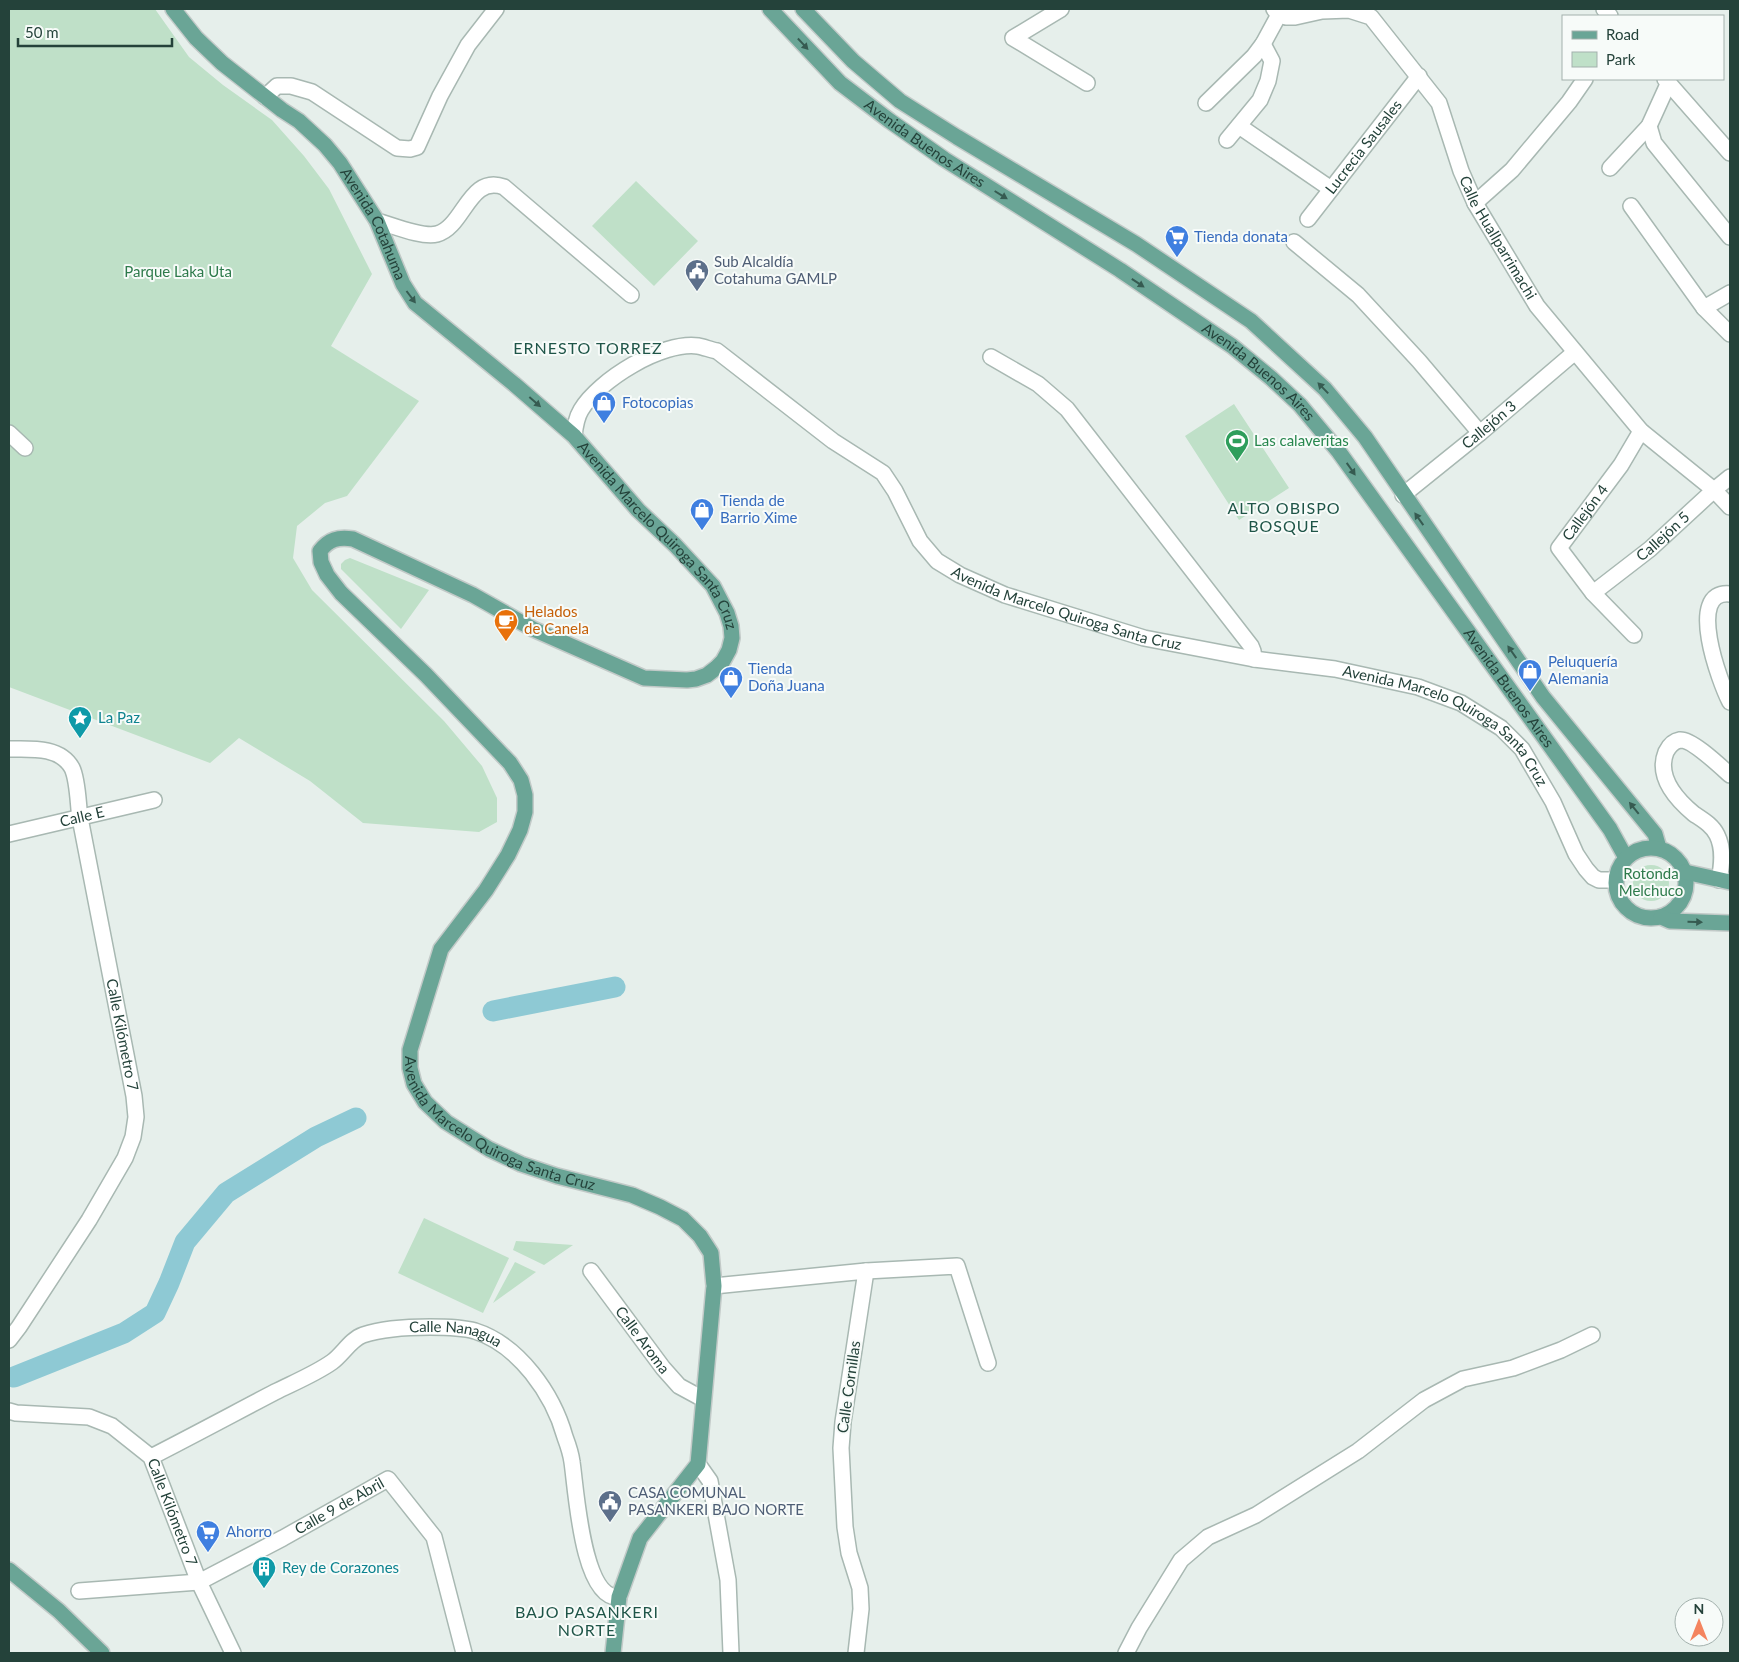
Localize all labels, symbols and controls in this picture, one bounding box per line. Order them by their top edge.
scale bar [18,15,171,47]
legend [1562,15,1724,80]
text: 50 m [25,23,59,41]
text: Road [1606,25,1639,43]
one-way arrow [797,38,809,50]
text: Park [1606,50,1636,68]
street label: Avenida Buenos Aires [861,95,989,191]
street label: Lucrecia Sausales [1321,96,1405,197]
street label: Avenida Cotahuma [337,164,410,282]
street label: Calle Huallparrimachi [1456,173,1541,302]
one-way arrow [995,191,1008,200]
supermarket icon: Tienda donata [1164,224,1190,258]
place label: Tienda donata [1194,227,1288,245]
place label: Sub Alcaldía Cotahuma GAMLP [714,252,837,287]
public building icon: Sub Alcaldía Cotahuma GAMLP [684,258,710,292]
park label: Parque Laka Uta [124,262,232,280]
one-way arrow [1131,278,1145,288]
one-way arrow [406,290,416,304]
street label: Avenida Buenos Aires [1199,318,1319,424]
district label: ERNESTO TORREZ [513,338,663,357]
one-way arrow [1317,383,1329,395]
shop icon: Fotocopias [591,390,617,424]
place label: Fotocopias [622,393,694,411]
one-way arrow [529,396,541,408]
street label: Callejón 3 [1458,396,1519,452]
sports icon: Las calaveritas [1224,428,1250,462]
place label: Las calaveritas [1254,431,1349,449]
street label: Avenida Marcelo Quiroga Santa Cruz [575,437,742,631]
one-way arrow [1346,462,1356,475]
street label: Callejón 4 [1558,480,1611,544]
place label: Tienda de Barrio Xime [720,491,798,526]
shop icon: Tienda de Barrio Xime [689,497,715,531]
district label: ALTO OBISPO BOSQUE [1227,498,1341,535]
street label: Callejón 5 [1632,507,1693,564]
one-way arrow [1414,512,1424,526]
street label: Avenida Marcelo Quiroga Santa Cruz [948,562,1184,653]
place label: Helados de Canela [524,602,589,637]
cafe icon: Helados de Canela [493,608,519,642]
street label: Avenida Buenos Aires [1461,624,1558,751]
one-way arrow [1507,645,1517,659]
place label: Peluquería Alemania [1548,652,1618,687]
shop icon: Peluquería Alemania [1517,658,1543,692]
place label: Tienda Doña Juana [748,659,825,694]
street label: Avenida Marcelo Quiroga Santa Cruz [1341,661,1552,789]
shop icon: Tienda Doña Juana [718,665,744,699]
place icon: La Paz [67,705,93,739]
place label: La Paz [98,708,140,726]
street label: Calle E [58,802,106,830]
one-way arrow [1628,802,1639,815]
park label: Rotonda Melchuco [1619,864,1683,899]
one-way arrow [1687,918,1703,926]
street label: Calle Kilómetro 7 [103,977,143,1092]
street label: Avenida Marcelo Quiroga Santa Cruz [402,1056,597,1193]
street label: Calle Aroma [612,1302,674,1377]
street label: Calle Nanagua [409,1317,506,1350]
street label: Calle Cornillas [833,1339,863,1434]
street label: Calle Kilómetro 7 [144,1455,202,1568]
street label: Calle 9 de Abril [291,1473,387,1538]
place label: CASA COMUNAL PASANKERI BAJO NORTE [628,1483,804,1518]
public building icon: CASA COMUNAL PASANKERI BAJO NORTE [597,1489,623,1523]
supermarket icon: Ahorro [195,1519,221,1553]
place label: Ahorro [226,1522,272,1540]
building icon: Rey de Corazones [251,1555,277,1589]
place label: Rey de Corazones [282,1558,399,1576]
north arrow [1674,1597,1724,1647]
text: N [1694,1600,1704,1617]
district label: BAJO PASANKERI NORTE [515,1602,659,1639]

